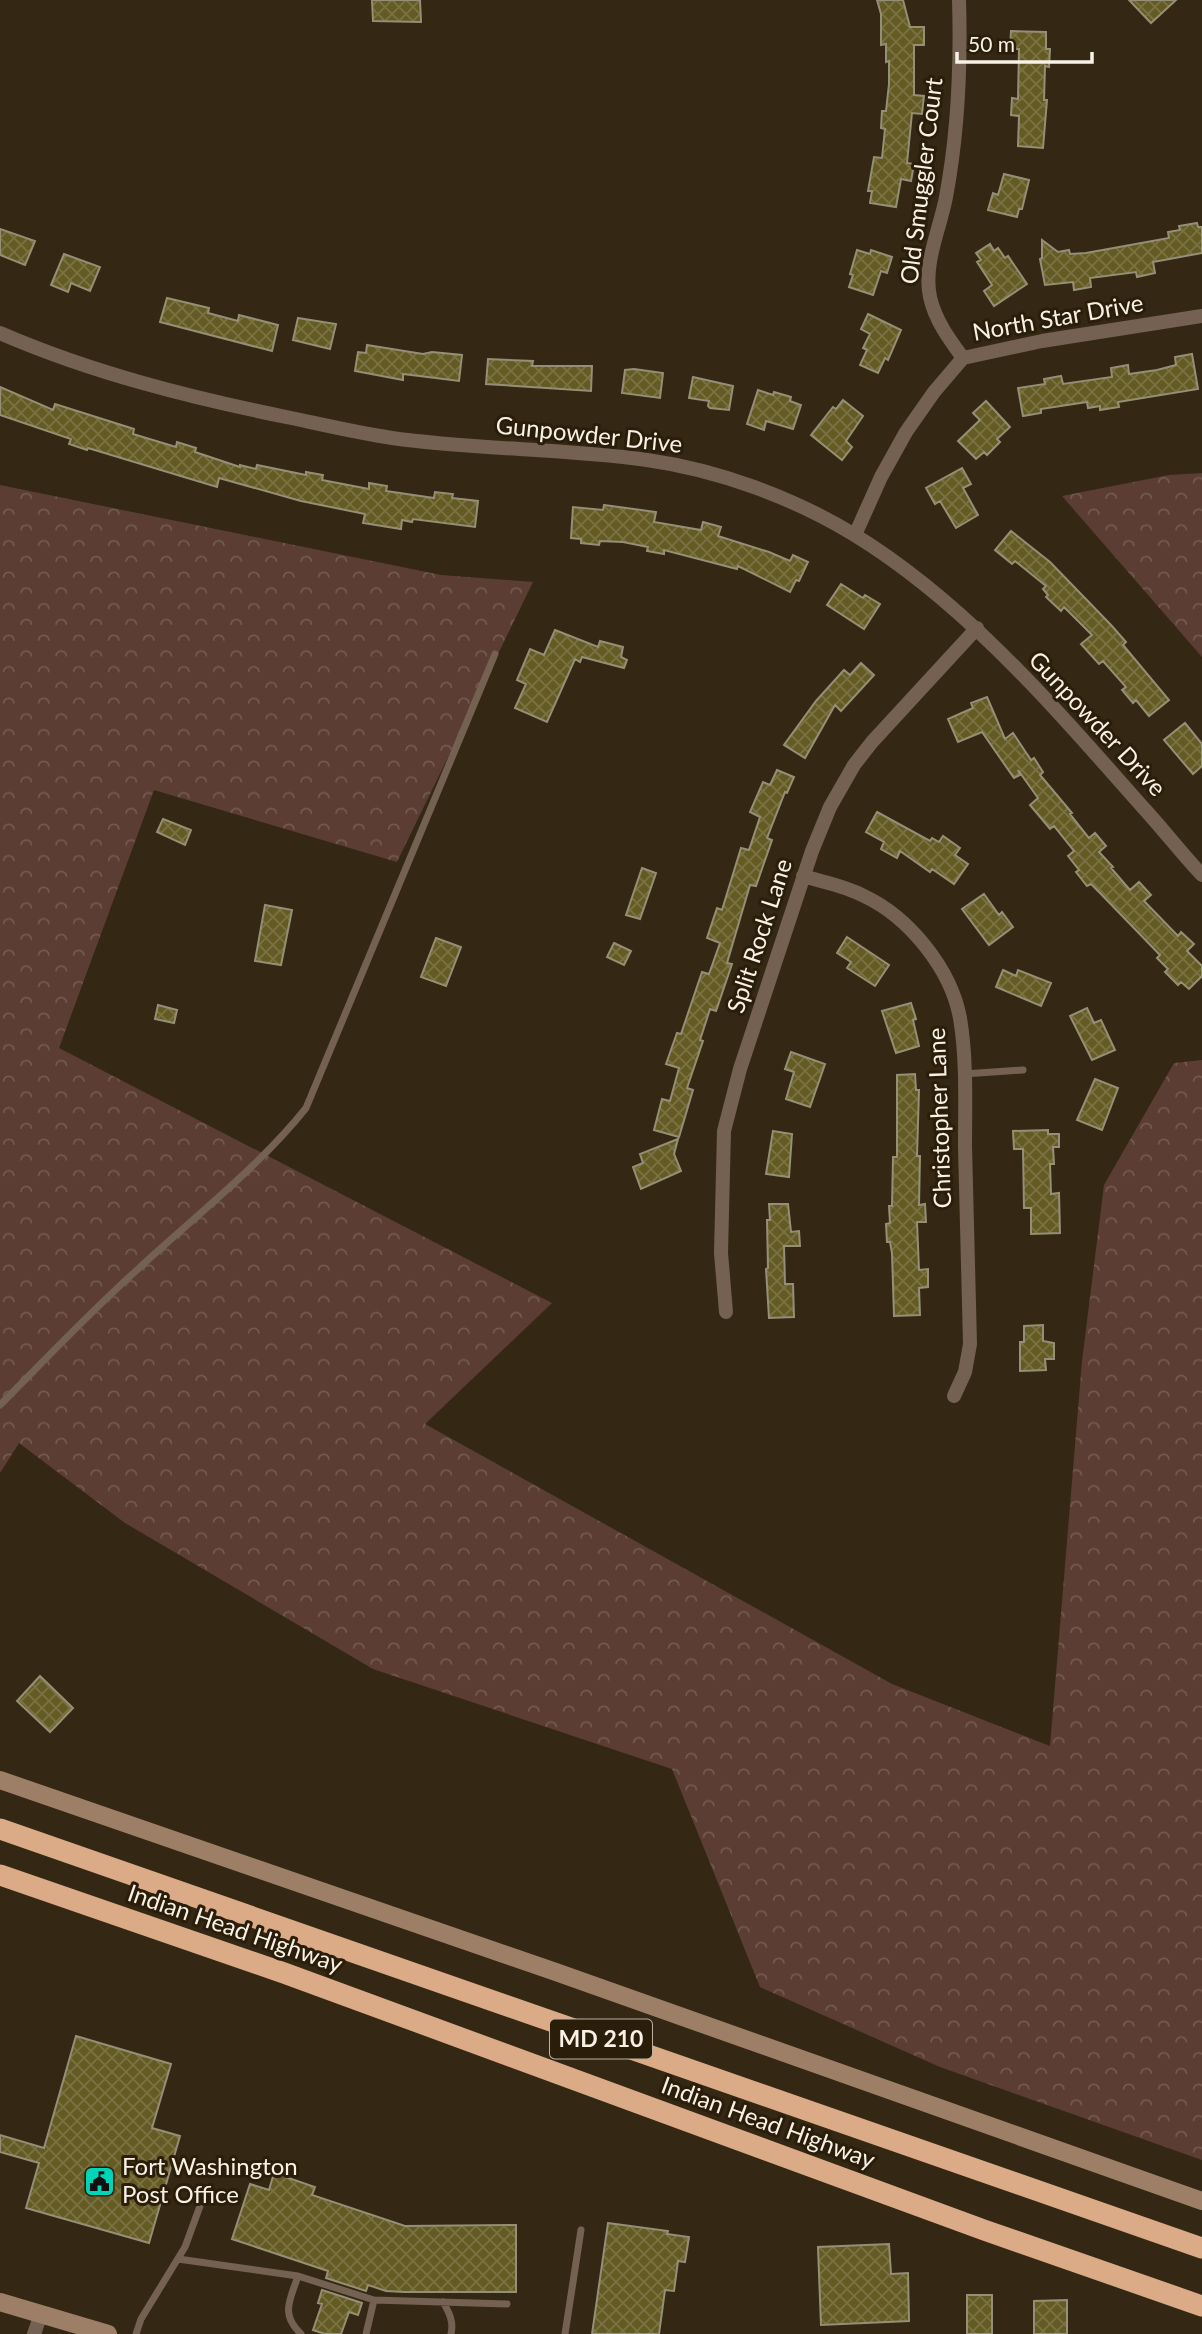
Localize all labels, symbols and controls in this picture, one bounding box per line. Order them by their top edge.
scale bar [957,21,1092,65]
text: 50 m [968,31,1015,56]
street label: Old Smuggler Court [893,76,948,286]
street label: North Star Drive [970,287,1145,346]
street label: Gunpowder Drive [494,409,684,458]
street label: Gunpowder Drive [1024,645,1173,801]
street label: Split Rock Lane [720,855,797,1016]
street label: Christopher Lane [921,1027,956,1209]
street label: Indian Head Highway [124,1877,347,1978]
road number: MD 210 [550,2020,652,2058]
street label: Indian Head Highway [658,2069,880,2174]
place label: Fort Washington Post Office [122,2151,298,2208]
public building icon: Fort Washington Post Office [82,2164,116,2198]

